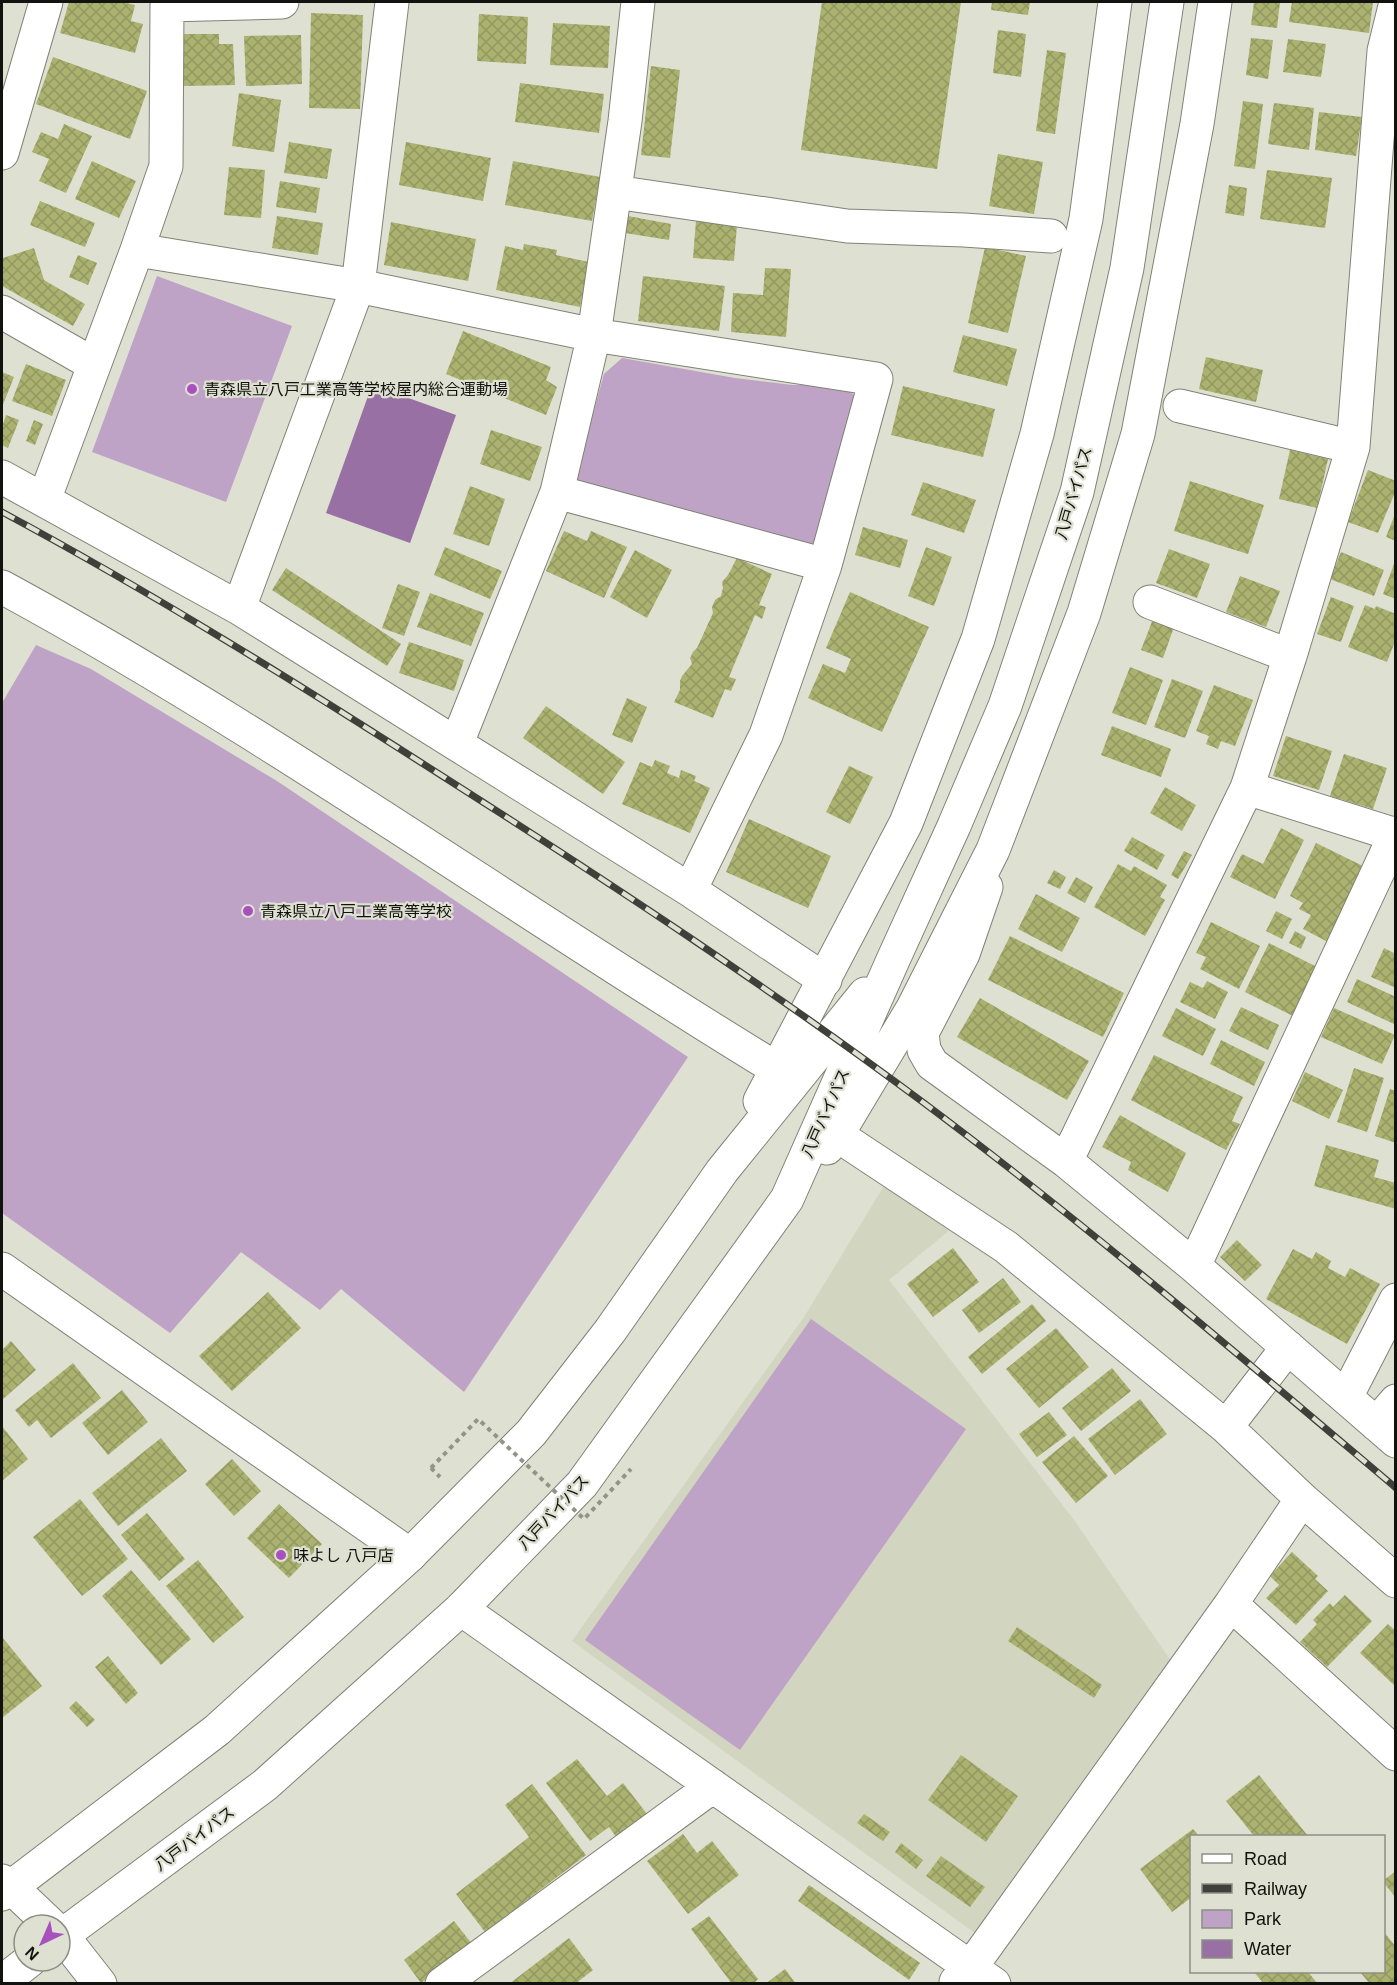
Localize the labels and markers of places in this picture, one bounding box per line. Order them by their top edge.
place label: 青森県立八戸工業高等学校屋内総合運動場 [204,381,508,398]
marker: 青森県立八戸工業高等学校屋内総合運動場 [185,382,199,396]
place label: 青森県立八戸工業高等学校 [260,903,452,920]
marker: 青森県立八戸工業高等学校 [241,904,255,918]
place label: 味よし 八戸店 [293,1547,393,1564]
marker: 味よし 八戸店 [274,1548,288,1562]

